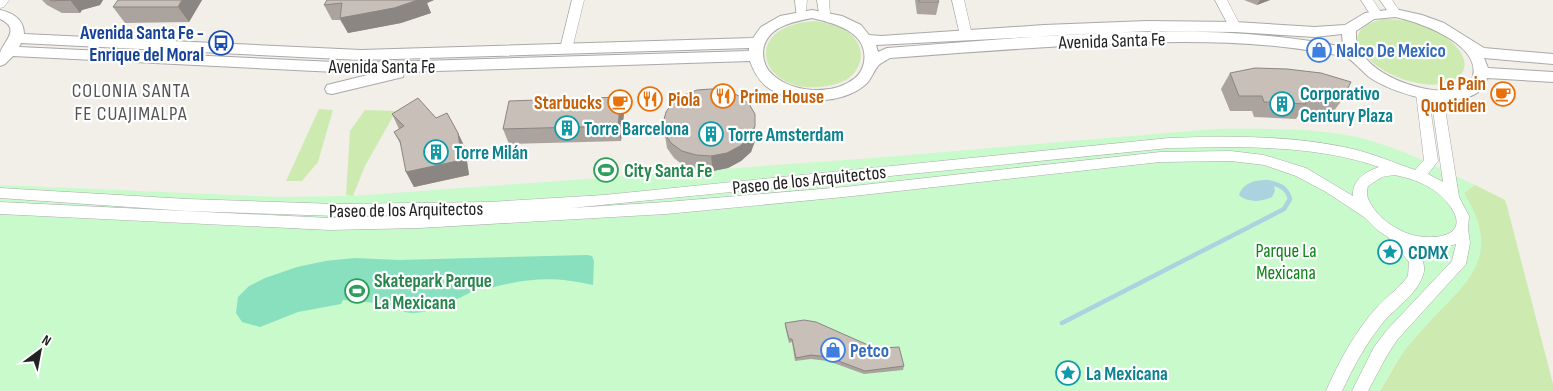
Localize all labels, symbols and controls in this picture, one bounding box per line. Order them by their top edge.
place label: Avenida Santa Fe - Enrique del Moral [79,22,204,67]
street label: Avenida Santa Fe [1057,28,1166,55]
bus stop icon: Avenida Santa Fe - Enrique del Moral [208,30,234,56]
shop icon: Nalco De Mexico [1306,37,1332,63]
place label: Nalco De Mexico [1336,40,1446,63]
street label: Avenida Santa Fe [328,56,436,79]
place label: Le Pain Quotidien [1421,73,1486,118]
district label: COLONIA SANTA FE CUAJIMALPA [72,79,190,126]
cafe icon: Le Pain Quotidien [1490,81,1516,107]
restaurant icon: Prime House [710,83,736,109]
place label: Corporativo Century Plaza [1300,83,1393,128]
restaurant icon: Piola [637,86,663,112]
place label: Prime House [740,86,824,109]
cafe icon: Starbucks [607,89,633,115]
place label: Piola [668,89,700,112]
building icon: Corporativo Century Plaza [1269,91,1295,117]
place label: Starbucks [534,92,602,115]
building icon: Torre Barcelona [554,115,580,141]
place label: Torre Barcelona [584,118,689,141]
building icon: Torre Amsterdam [698,121,724,147]
place label: Torre Amsterdam [728,124,844,147]
building icon: Torre Milán [423,139,449,165]
place label: Torre Milán [454,142,528,165]
sports icon: City Santa Fe [593,157,619,183]
place label: City Santa Fe [624,160,712,183]
street label: Paseo de los Arquitectos [731,161,887,200]
street label: Paseo de los Arquitectos [329,198,484,223]
place icon: CDMX [1377,239,1403,265]
park label: Parque La Mexicana [1255,240,1317,285]
place label: CDMX [1408,242,1449,265]
place label: Skatepark Parque La Mexicana [374,270,492,315]
sports icon: Skatepark Parque La Mexicana [344,278,370,304]
north arrow [15,326,65,376]
text: N [39,331,54,350]
shop icon: Petco [820,337,846,363]
place label: Petco [850,340,889,363]
place icon: La Mexicana [1055,360,1081,386]
place label: La Mexicana [1086,363,1168,386]

